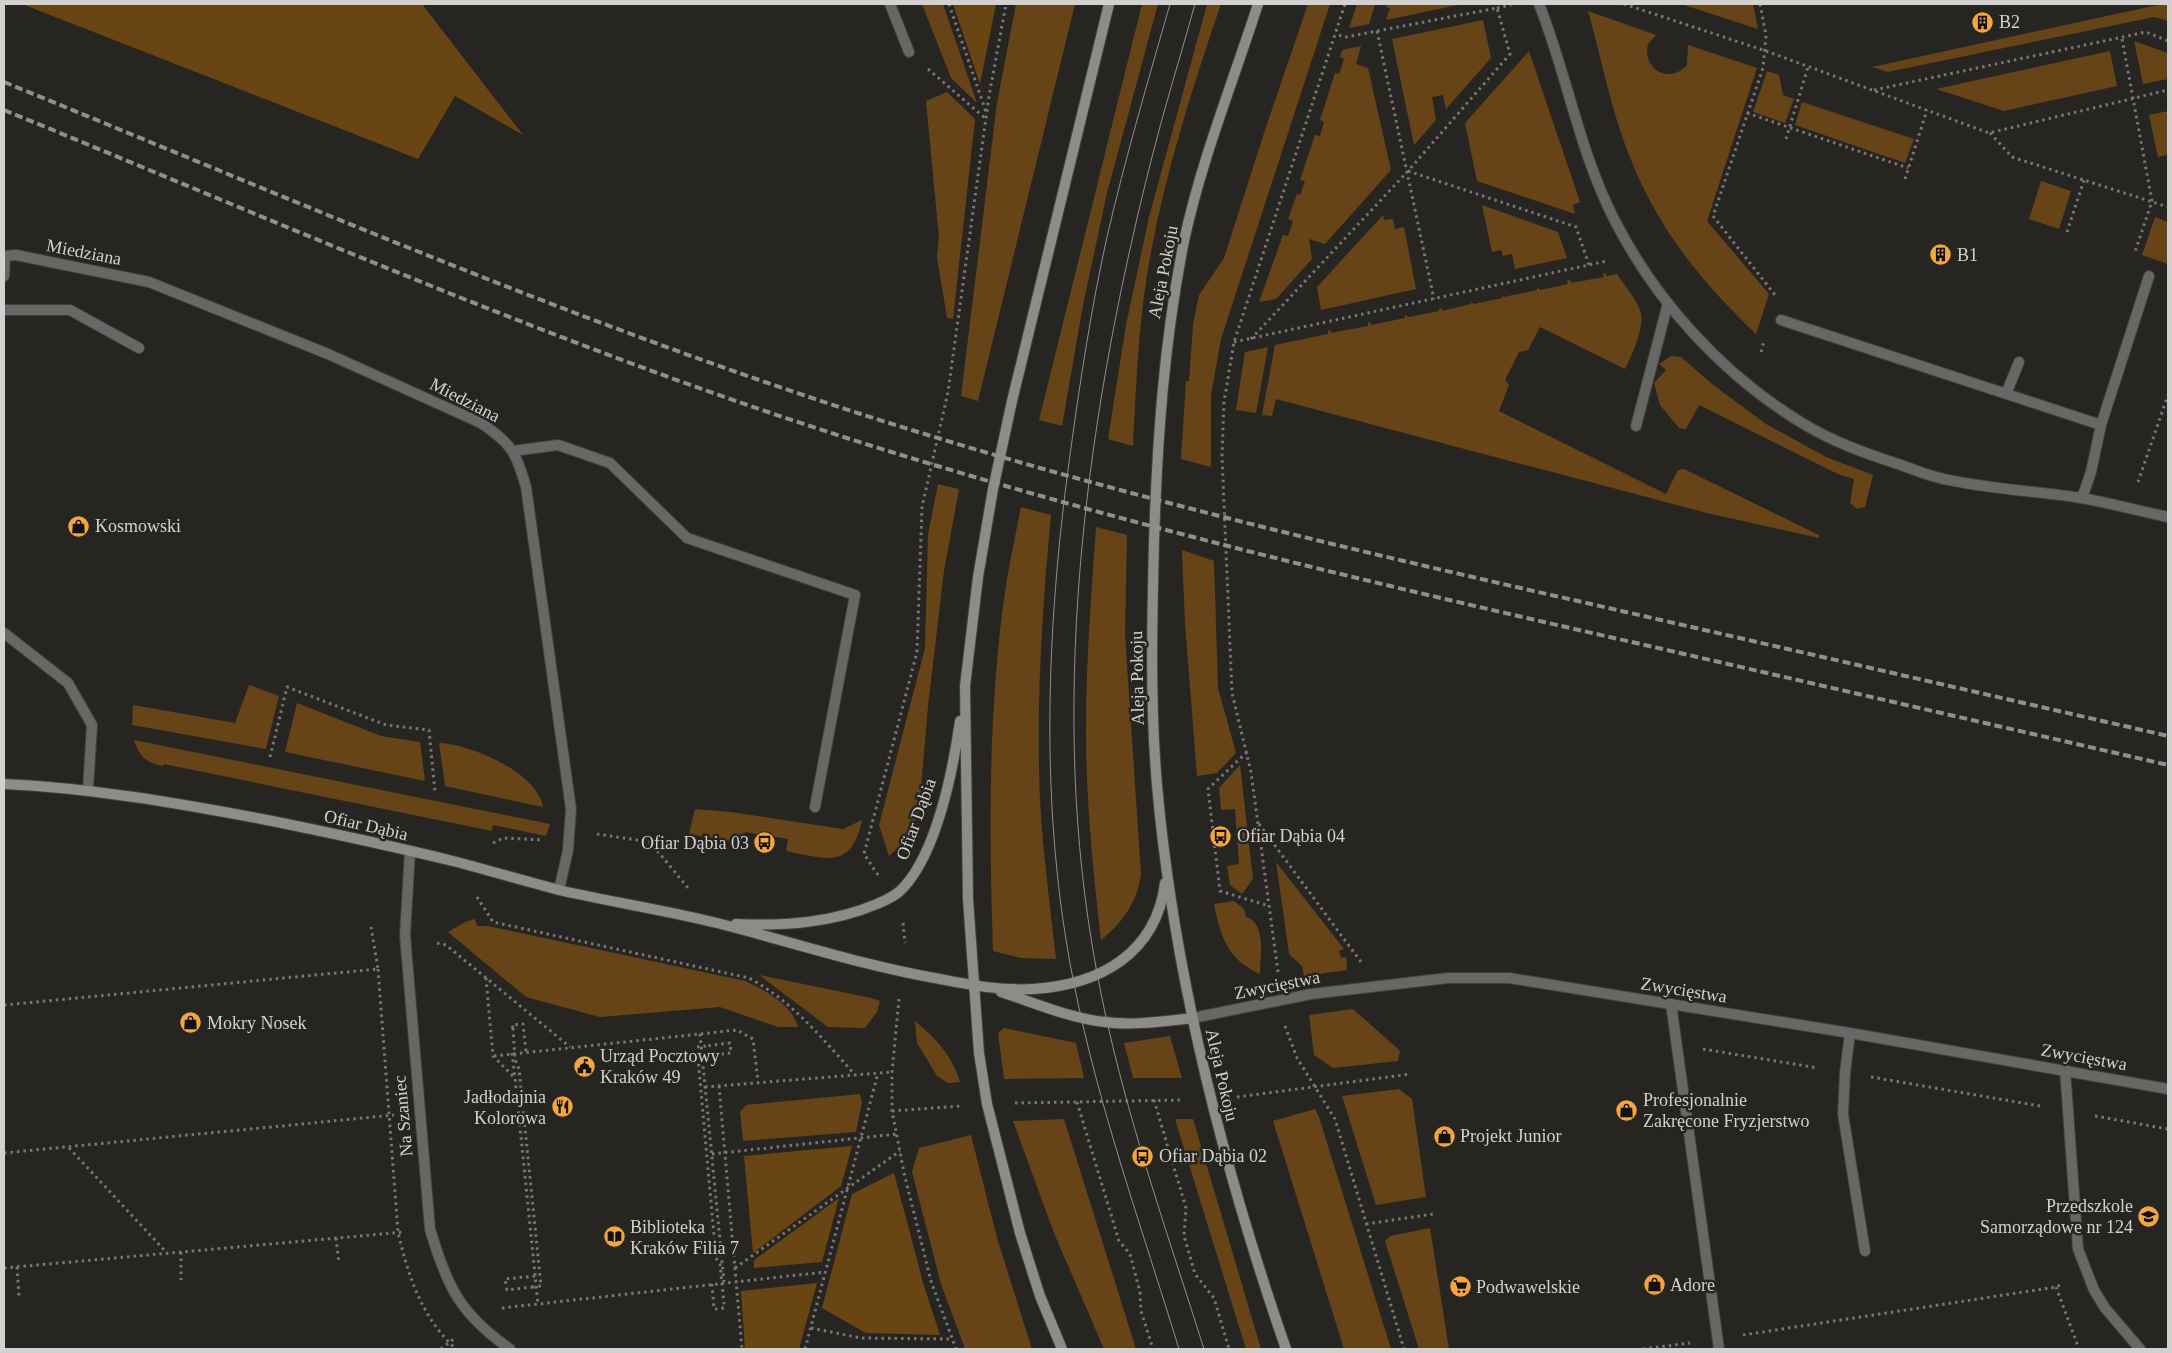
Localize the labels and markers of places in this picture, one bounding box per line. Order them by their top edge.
building icon: B2 [1971,10,1995,34]
place label: B2 [1999,12,2020,32]
building icon: B1 [1929,243,1953,267]
place label: B1 [1957,245,1978,265]
shop icon: Kosmowski [67,514,91,538]
place label: Kosmowski [95,516,181,536]
bus stop icon: Ofiar Dąbia 04 [1209,824,1233,848]
place label: Ofiar Dąbia 04 [1237,826,1345,846]
bus stop icon: Ofiar Dąbia 03 [753,831,777,855]
place label: Ofiar Dąbia 03 [641,833,749,853]
shop icon: Mokry Nosek [179,1011,203,1035]
place label: Mokry Nosek [207,1013,307,1033]
place label: Urząd Pocztowy Kraków 49 [600,1046,719,1087]
public building icon: Urząd Pocztowy Kraków 49 [572,1054,596,1078]
place label: Jadłodajnia Kolorowa [464,1087,546,1128]
place label: Profesjonalnie Zakręcone Fryzjerstwo [1643,1090,1809,1131]
restaurant icon: Jadłodajnia Kolorowa [550,1095,574,1119]
shop icon: Profesjonalnie Zakręcone Fryzjerstwo [1615,1098,1639,1122]
shop icon: Projekt Junior [1432,1124,1456,1148]
place label: Projekt Junior [1460,1126,1562,1146]
bus stop icon: Ofiar Dąbia 02 [1131,1144,1155,1168]
place label: Ofiar Dąbia 02 [1159,1146,1267,1166]
place label: Przedszkole Samorządowe nr 124 [1980,1196,2133,1237]
school or university icon: Przedszkole Samorządowe nr 124 [2137,1204,2161,1228]
place label: Biblioteka Kraków Filia 7 [630,1217,739,1258]
library icon: Biblioteka Kraków Filia 7 [602,1225,626,1249]
shop icon: Adore [1642,1273,1666,1297]
supermarket icon: Podwawelskie [1448,1275,1472,1299]
place label: Adore [1670,1275,1715,1295]
place label: Podwawelskie [1476,1277,1580,1297]

